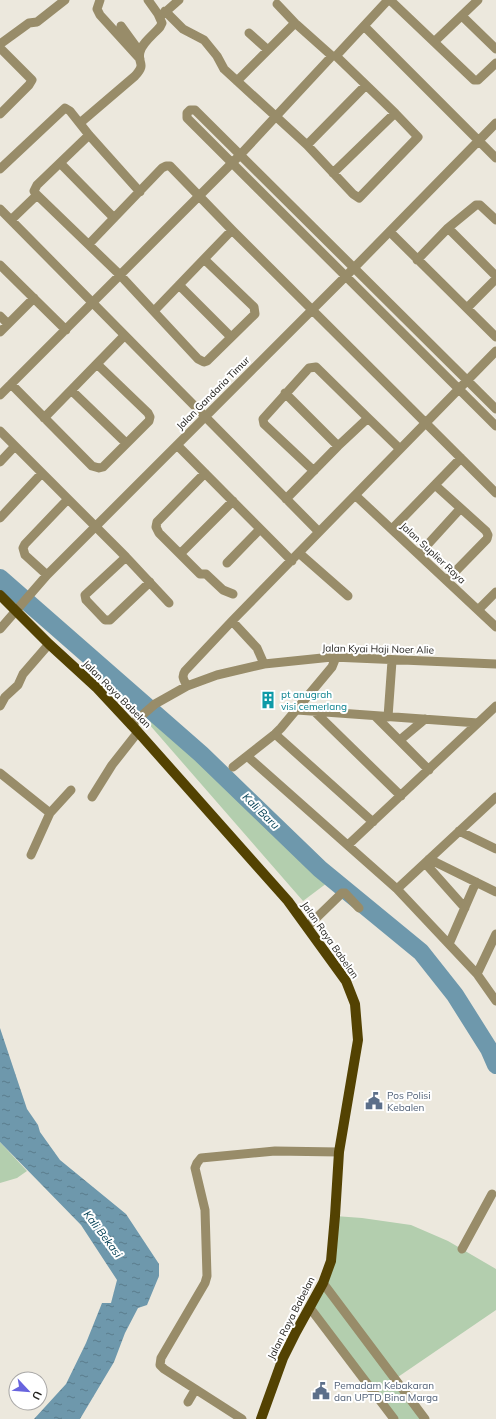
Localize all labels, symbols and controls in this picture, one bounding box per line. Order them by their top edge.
street label: Jalan Gandaria Timur [174,353,253,432]
street label: Jalan Suplier Raya [398,519,468,587]
street label: Jalan Kyai Haji Noer Alie [322,642,434,656]
street label: Jalan Raya Babelan [80,657,154,731]
place label: pt anugrah visi cemerlang [281,688,347,713]
building icon: pt anugrah visi cemerlang [258,690,278,710]
water label: Kali Baru [240,790,282,832]
street label: Jalan Raya Babelan [298,899,362,981]
place label: Pos Polisi Kebalen [387,1089,431,1114]
public building icon: Pos Polisi Kebalen [364,1091,384,1111]
water label: Kali Bekasi [81,1208,125,1261]
street label: Jalan Raya Babelan [264,1274,318,1362]
north arrow [8,1371,48,1411]
place label: Pemadam Kebakaran dan UPTD Bina Marga [334,1379,438,1404]
public building icon: Pemadam Kebakaran dan UPTD Bina Marga [311,1381,331,1401]
text: U [29,1389,45,1402]

